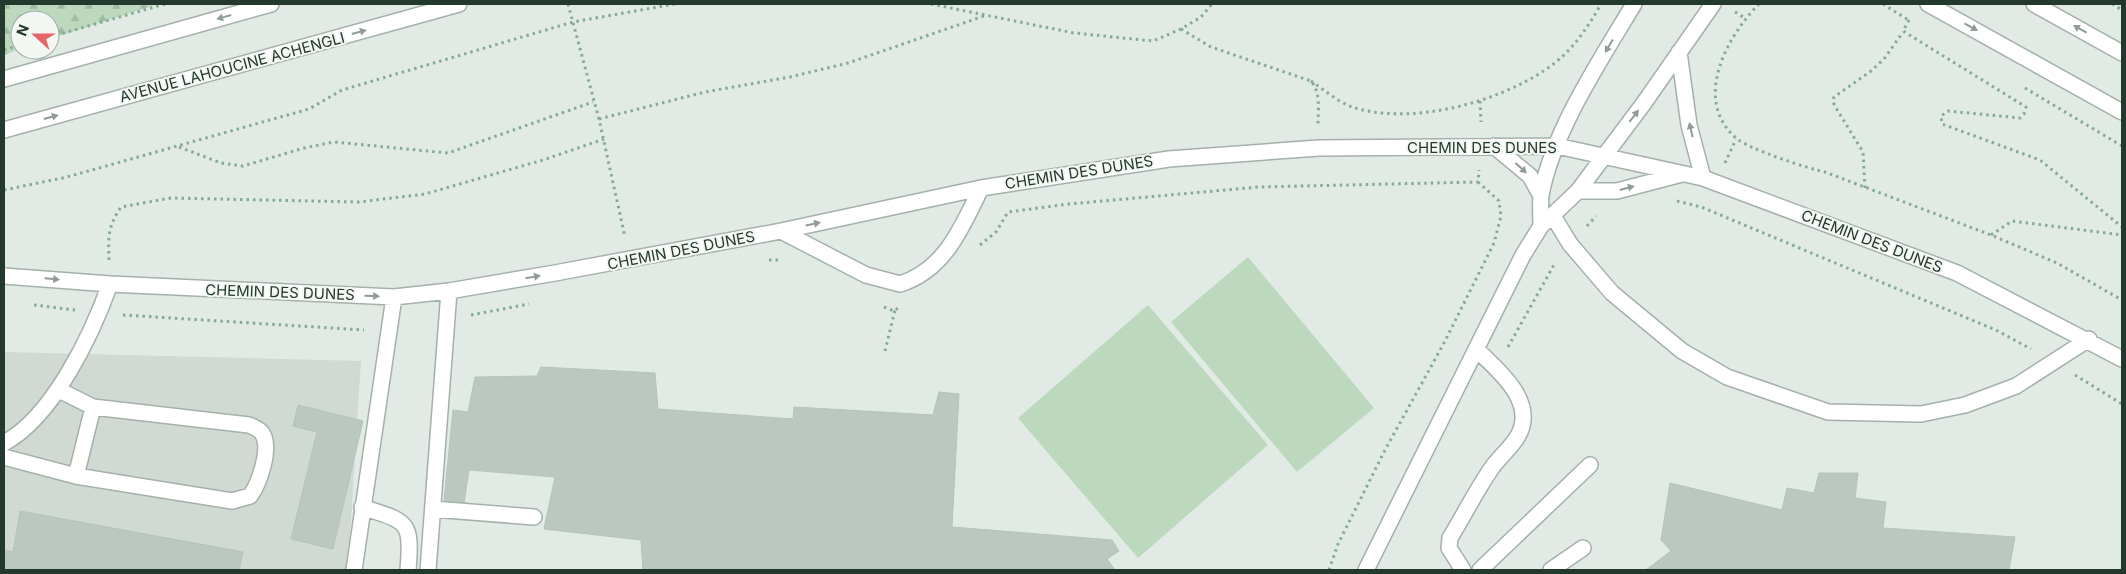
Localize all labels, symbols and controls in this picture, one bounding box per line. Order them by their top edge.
north arrow [10,10,60,60]
one-way arrow [217,13,232,21]
text: N [13,22,32,38]
one-way arrow [1964,23,1977,32]
one-way arrow [2073,25,2086,34]
street label: AVENUE LAHOUCINE ACHENGLI [117,28,347,106]
one-way arrow [352,28,367,36]
one-way arrow [1604,39,1613,52]
one-way arrow [1629,109,1639,123]
one-way arrow [43,113,58,121]
one-way arrow [1687,123,1695,138]
street label: CHEMIN DES DUNES [1407,138,1557,157]
street label: CHEMIN DES DUNES [1004,151,1154,193]
one-way arrow [1515,162,1527,174]
one-way arrow [1619,184,1634,192]
street label: CHEMIN DES DUNES [1799,205,1945,277]
one-way arrow [805,220,821,228]
street label: CHEMIN DES DUNES [606,226,756,274]
one-way arrow [525,273,541,281]
one-way arrow [45,276,61,284]
street label: CHEMIN DES DUNES [205,280,355,304]
one-way arrow [364,292,380,300]

